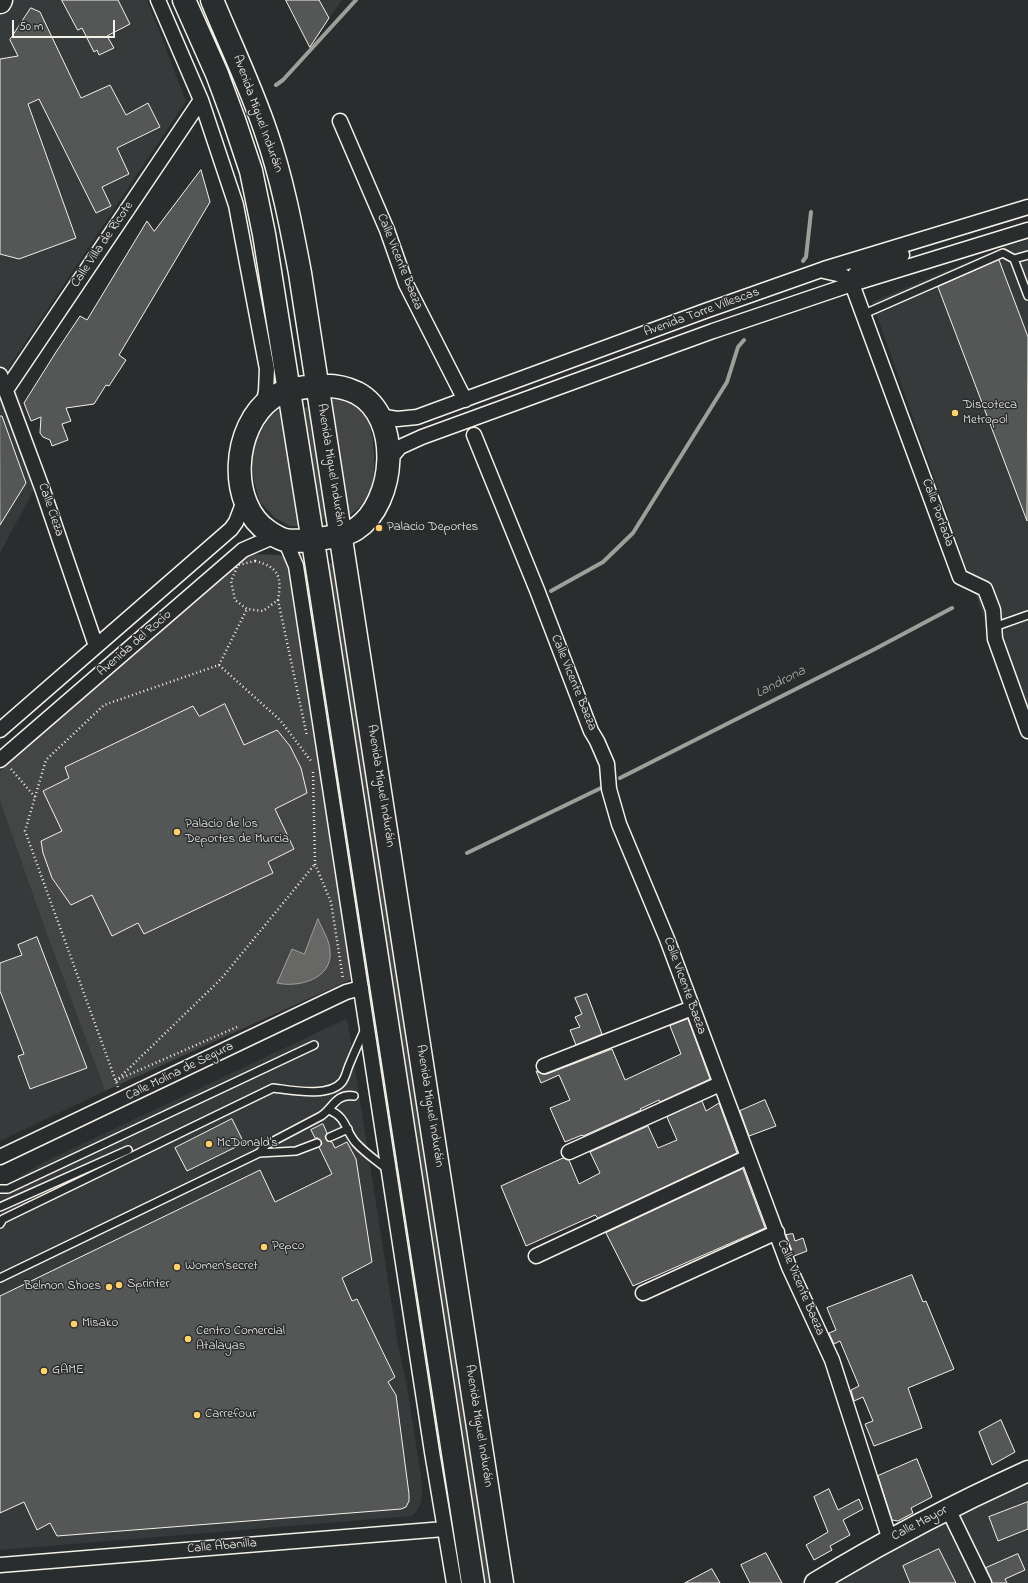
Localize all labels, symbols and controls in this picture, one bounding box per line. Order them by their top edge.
scale bar [14,12,117,38]
text: 50 m [19,18,43,36]
street label: Avenida Miguel Induráin [228,53,286,175]
street label: Calle Villa de Ricote [69,199,137,291]
street label: Calle Vicente Baeza [373,212,425,312]
street label: Avenida Torre Villescas [642,285,762,341]
place label: Discoteca Metropol [963,398,1017,429]
street label: Avenida Miguel Induráin [313,403,347,527]
marker: Discoteca Metropol [950,408,960,418]
street label: Calle Portada [918,477,956,549]
street label: Calle Cieza [34,481,66,539]
place label: Palacio Deportes [387,520,478,536]
marker: Palacio Deportes [374,523,384,533]
street label: Avenida del Rocío [95,608,175,680]
street label: Calle Vicente Baeza [547,633,599,733]
water label: Landrona [753,663,809,703]
street label: Avenida Miguel Induráin [363,724,397,848]
place label: Palacio de los Deportes de Murcia [185,817,289,848]
marker: Palacio de los Deportes de Murcia [172,827,182,837]
street label: Calle Vicente Baeza [659,935,709,1037]
street label: Calle Molina de Segura [124,1039,236,1105]
street label: Avenida Miguel Induráin [412,1044,446,1168]
place label: McDonald's [217,1136,278,1152]
marker: McDonald's [204,1139,214,1149]
street label: Calle Vicente Baeza [773,1238,827,1338]
place label: Pepco [272,1239,304,1255]
marker: Pepco [259,1242,269,1252]
place label: Women'secret [185,1259,258,1275]
marker: Women'secret [172,1262,182,1272]
place label: Sprinter [127,1277,169,1293]
place label: Belmon Shoes [24,1279,101,1295]
marker: Sprinter [114,1280,124,1290]
marker: Belmon Shoes [104,1282,114,1292]
place label: Misako [82,1316,118,1332]
marker: Misako [69,1319,79,1329]
place label: Centro Comercial Atalayas [196,1324,285,1355]
marker: Centro Comercial Atalayas [183,1334,193,1344]
place label: GAME [52,1363,84,1379]
street label: Avenida Miguel Induráin [461,1364,495,1488]
marker: GAME [39,1366,49,1376]
place label: Carrefour [205,1407,256,1423]
marker: Carrefour [192,1410,202,1420]
street label: Calle Mayor [889,1503,951,1545]
street label: Calle Abanilla [187,1536,257,1558]

